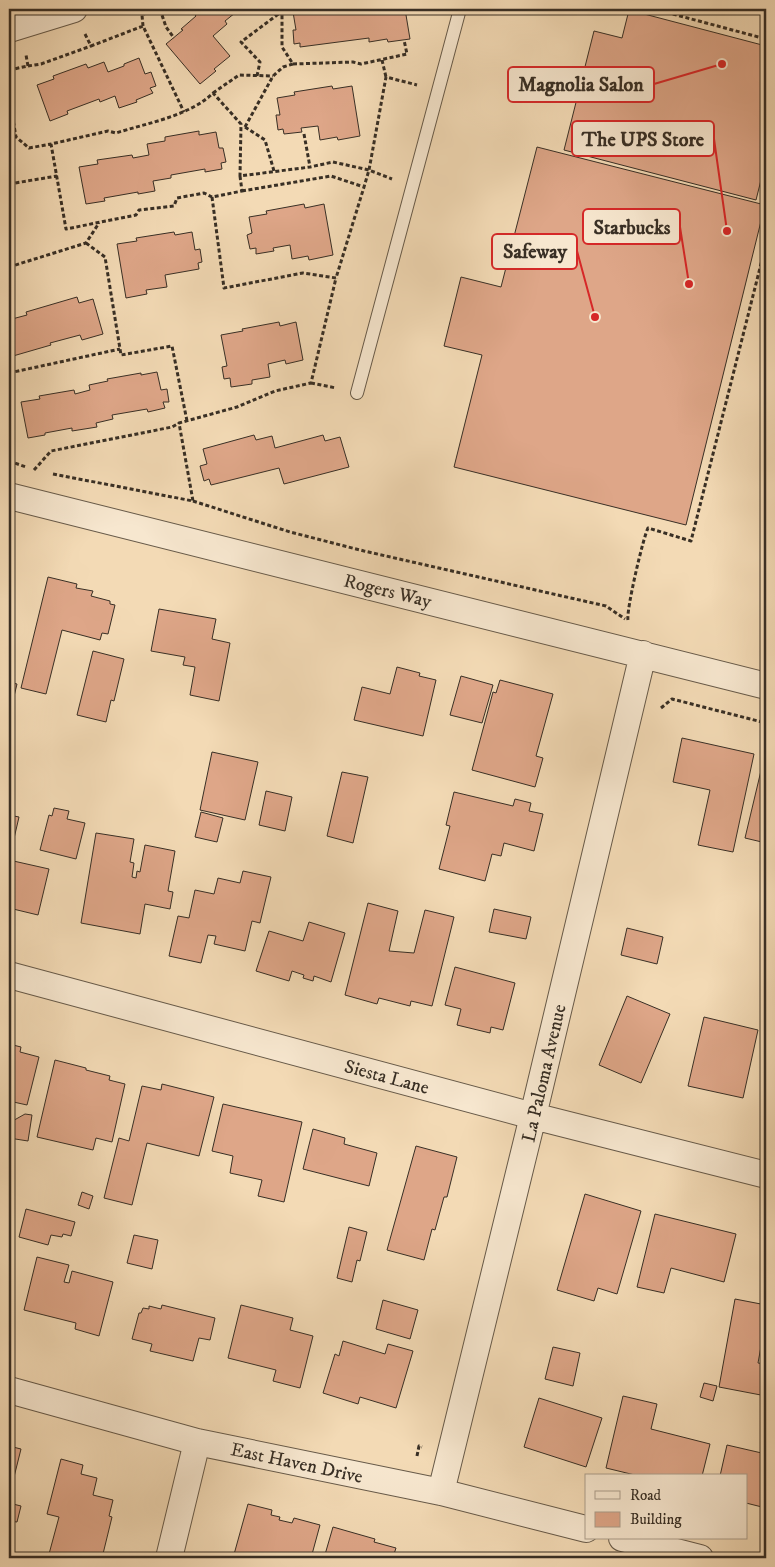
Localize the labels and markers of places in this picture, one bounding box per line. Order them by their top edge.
callout: Magnolia Salon [508,67,654,102]
callout: The UPS Store [572,121,714,156]
callout: Starbucks [583,209,680,244]
callout: Safeway [492,234,577,269]

